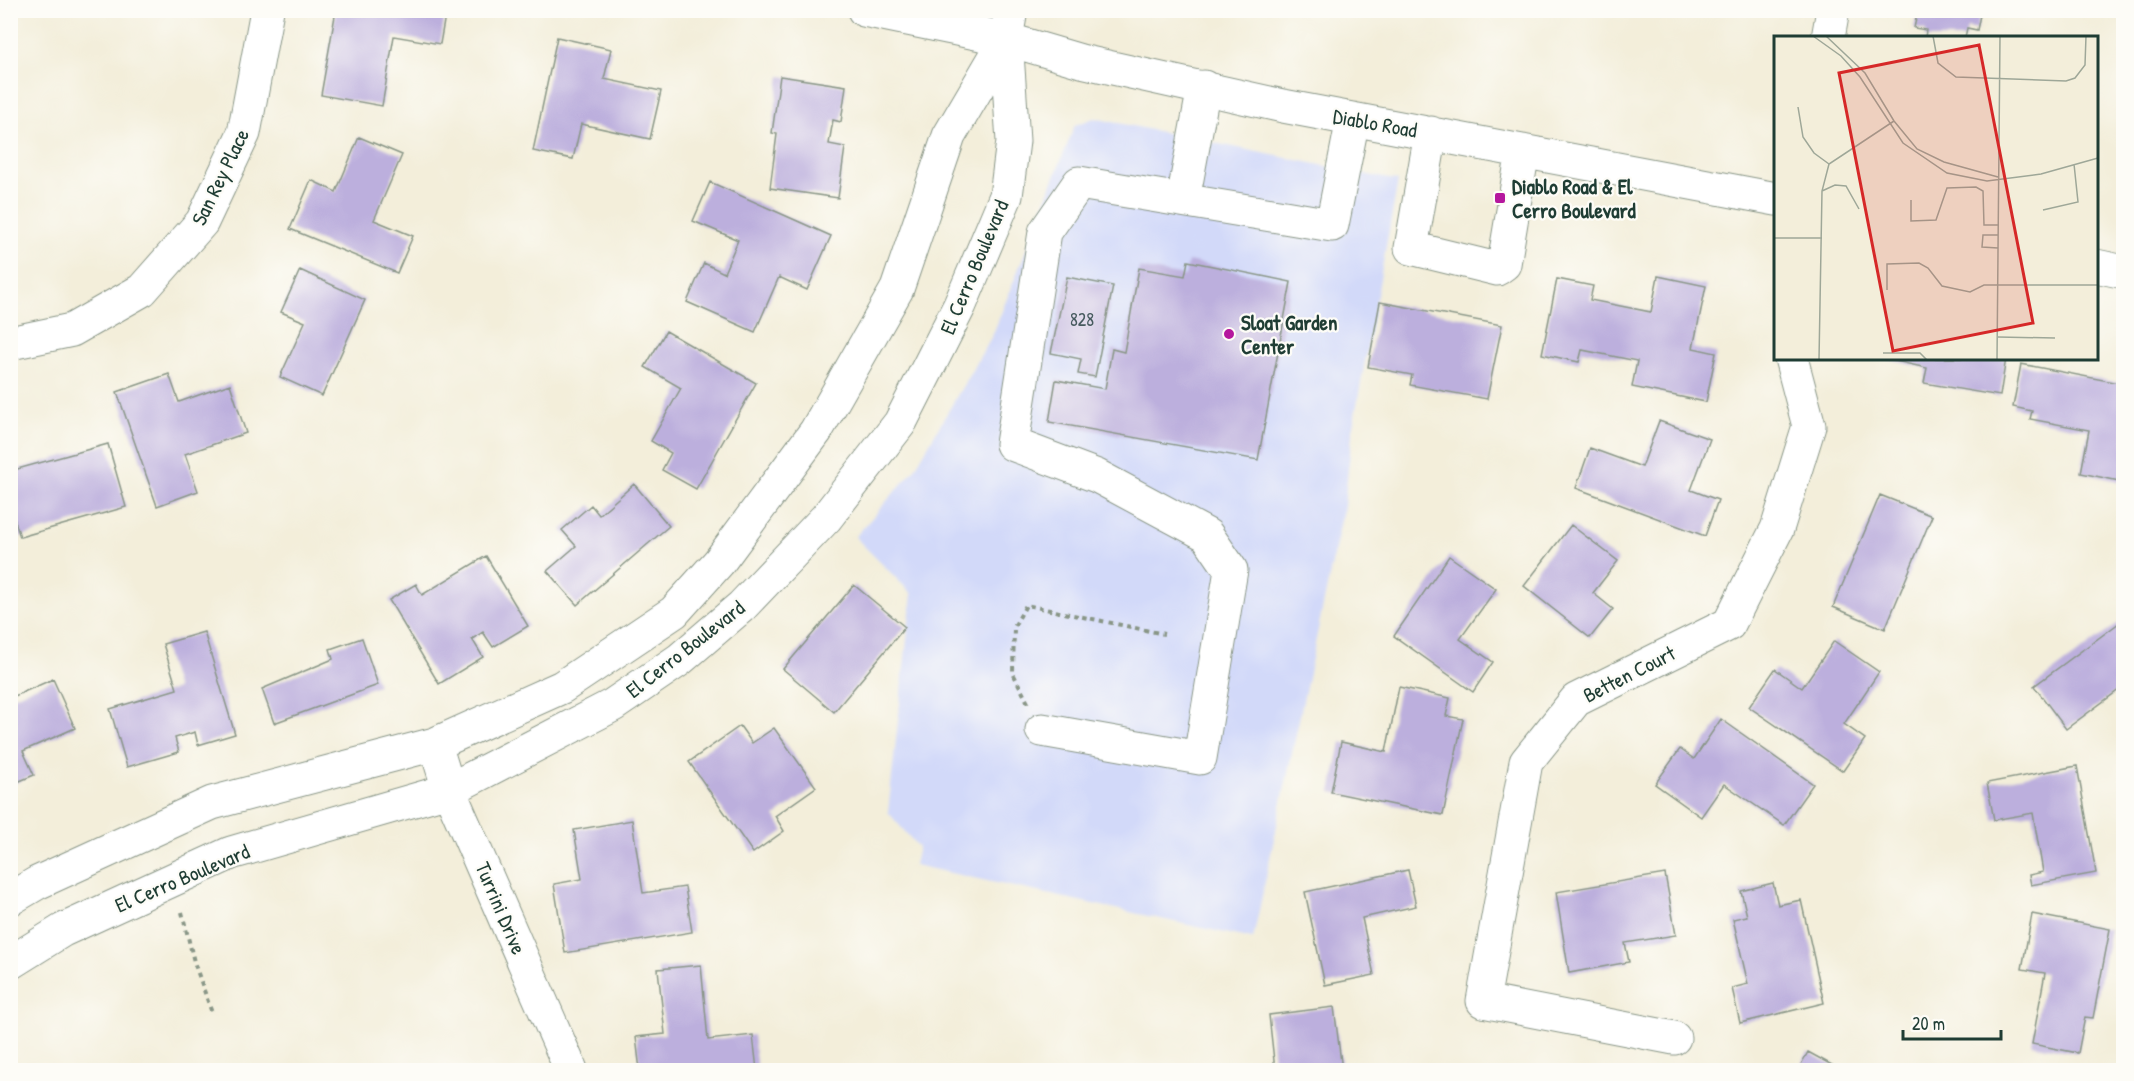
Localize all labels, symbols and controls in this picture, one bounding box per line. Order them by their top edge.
inset map [1774,36,2098,360]
street label: Diablo Road [1331,101,1419,145]
street label: San Rey Place [184,124,256,230]
place label: Diablo Road & El Cerro Boulevard [1512,172,1636,225]
marker: Diablo Road & El Cerro Boulevard [1493,191,1507,205]
street label: El Cerro Boulevard [933,195,1015,339]
house number: 828 [1070,307,1094,332]
place label: Sloat Garden Center [1241,308,1337,361]
marker: Sloat Garden Center [1222,327,1236,341]
street label: El Cerro Boulevard [620,593,750,705]
street label: Betten Court [1578,638,1681,710]
street label: El Cerro Boulevard [110,837,254,919]
street label: Turrini Drive [469,857,533,959]
scale bar [1903,1003,2000,1041]
text: 20 m [1912,1011,1945,1036]

